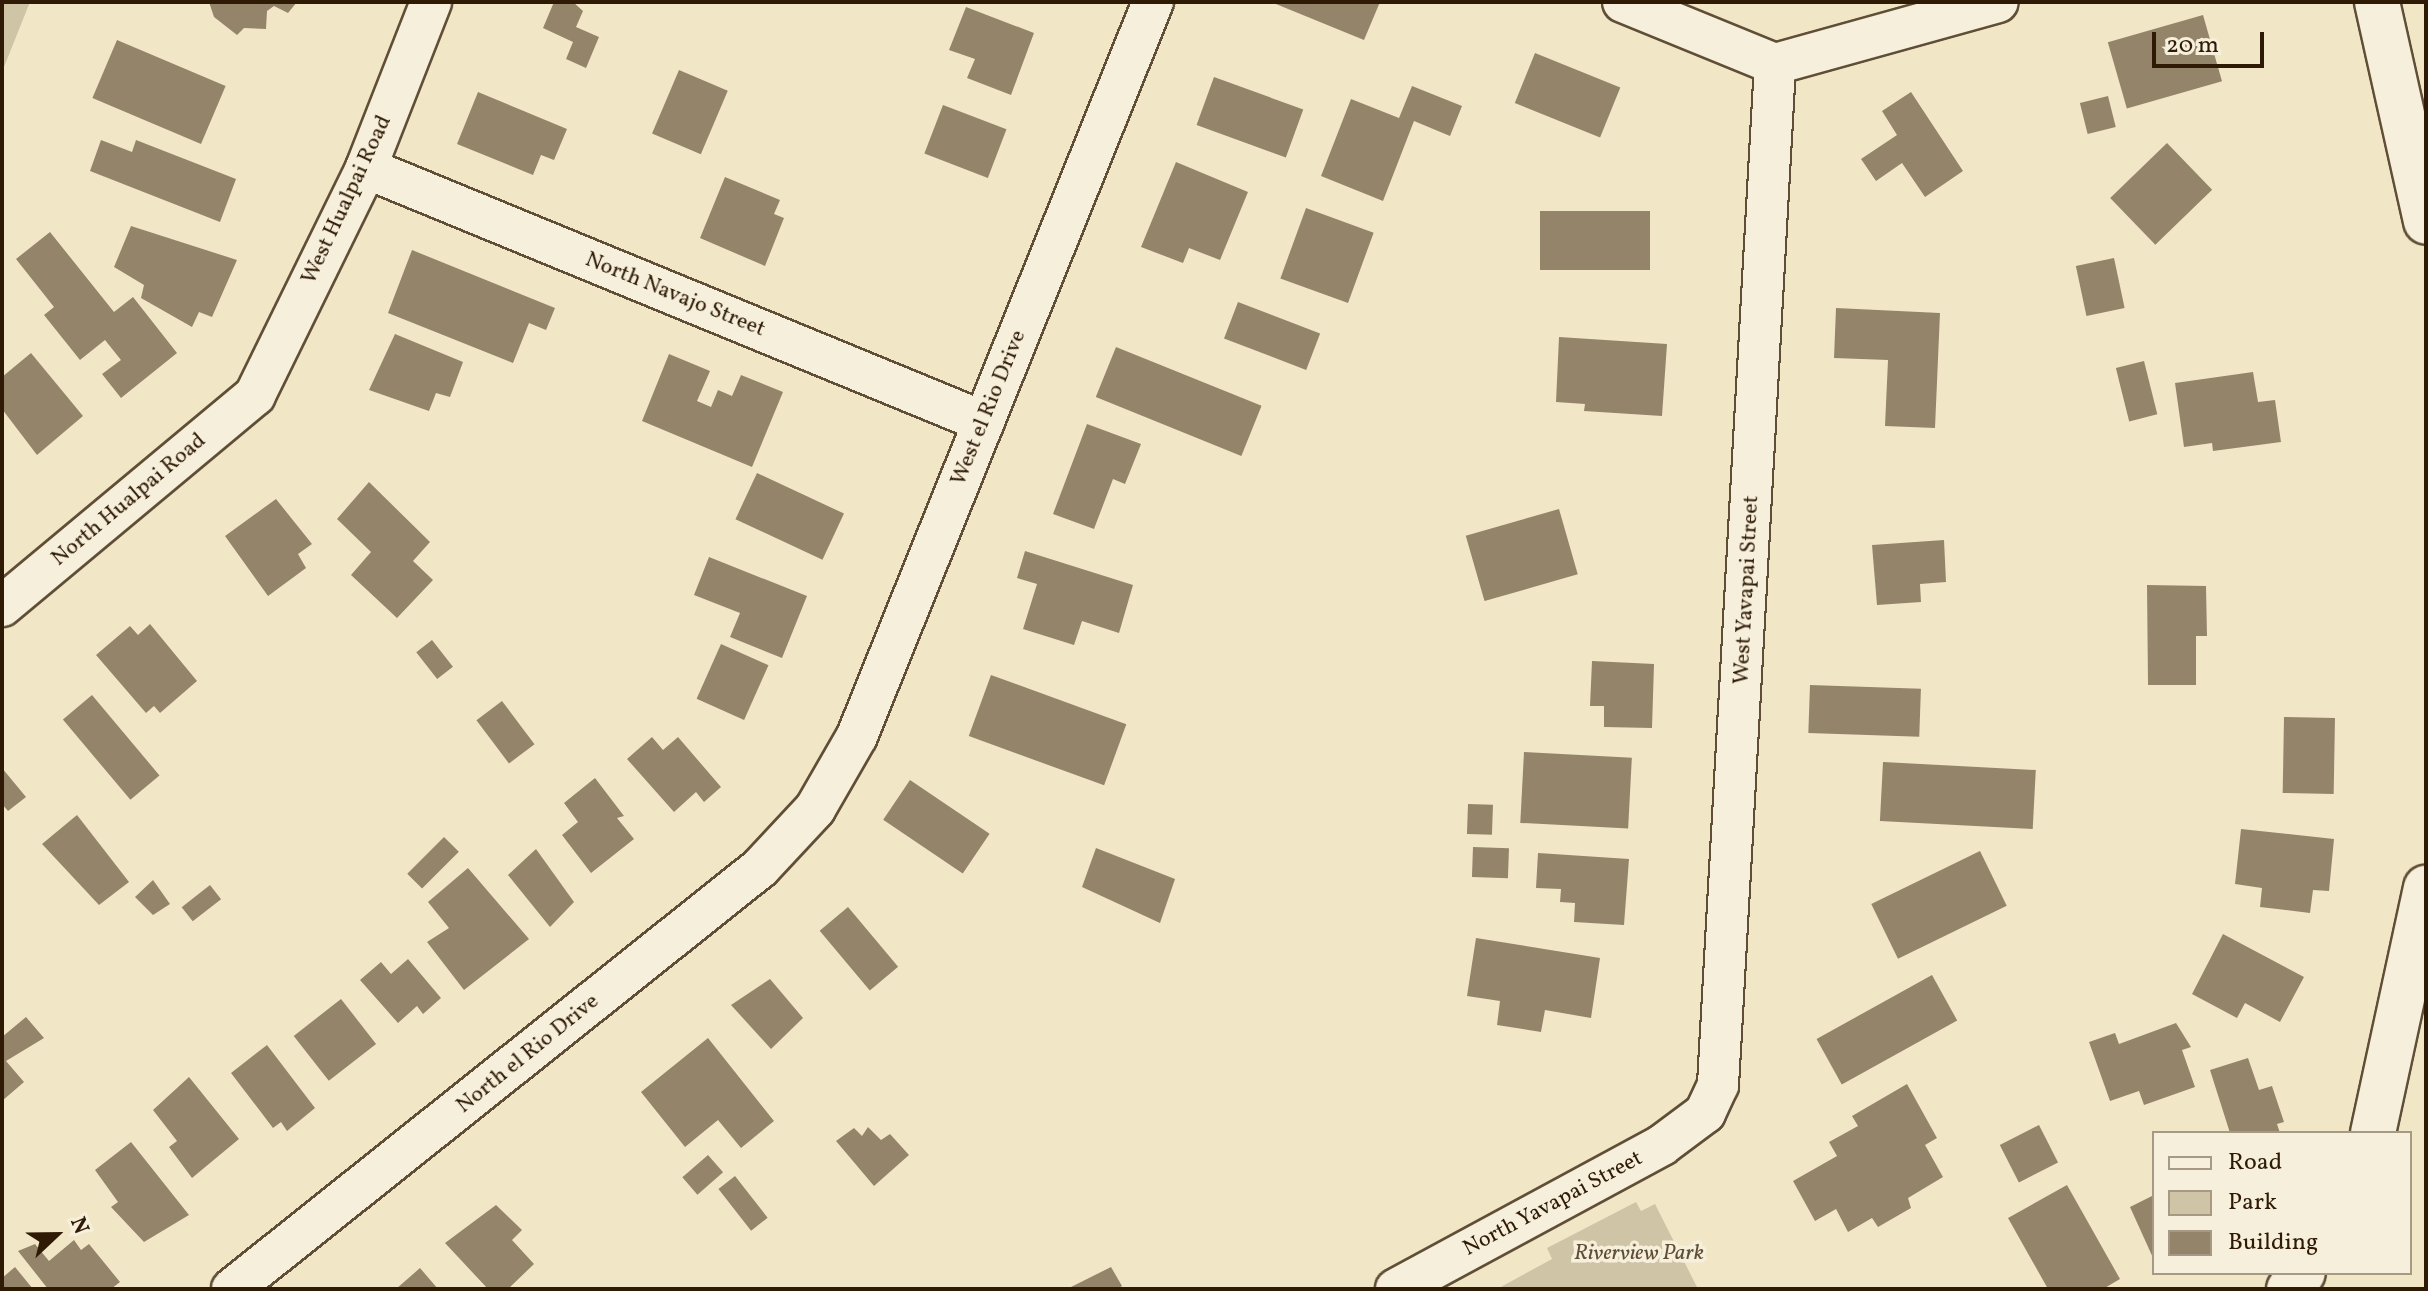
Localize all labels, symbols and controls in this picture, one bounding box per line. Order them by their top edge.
scale bar [2156,16,2268,66]
text: 20 m [2166,29,2219,63]
street label: West Hualpai Road [296,111,398,289]
street label: North Navajo Street [581,247,769,343]
street label: West el Rio Drive [946,326,1032,490]
street label: North Hualpai Road [46,428,212,572]
street label: West Yavapai Street [1729,495,1765,685]
street label: North el Rio Drive [452,989,604,1119]
legend [2152,1131,2412,1275]
street label: North Yavapai Street [1458,1145,1648,1263]
text: Road [2228,1146,2282,1180]
text: Park [2228,1186,2277,1220]
north arrow [16,1195,96,1275]
text: N [61,1213,96,1239]
text: Building [2228,1226,2318,1260]
park label: Riverview Park [1574,1241,1704,1267]

